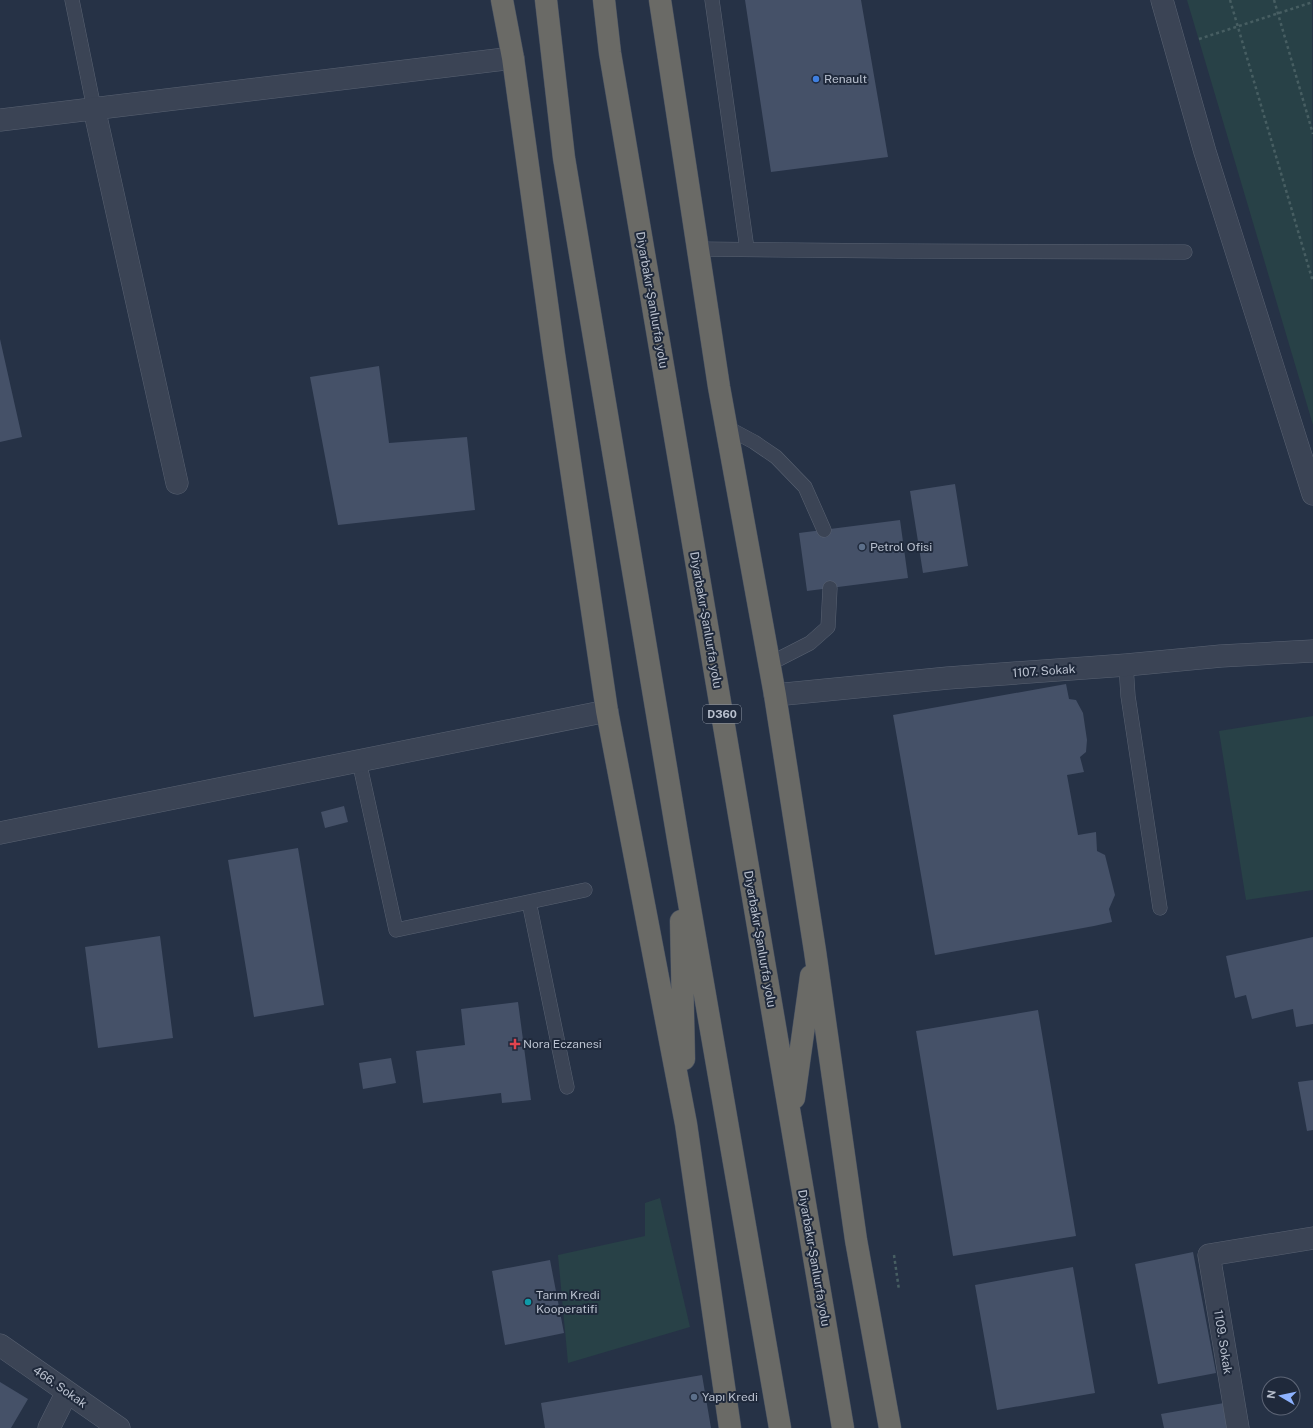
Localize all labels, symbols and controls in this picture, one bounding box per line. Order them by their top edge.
place label: Renault [824,72,867,86]
marker: Renault [811,74,821,84]
street label: Diyarbakır-Şanlıurfa yolu [633,231,671,369]
place label: Petrol Ofisi [870,540,932,554]
marker: Petrol Ofisi [857,542,867,552]
street label: Diyarbakır-Şanlıurfa yolu [687,551,725,689]
street label: 1107. Sokak [1012,662,1076,680]
road number: D360 [703,705,741,723]
street label: Diyarbakır-Şanlıurfa yolu [741,870,779,1008]
place label: Nora Eczanesi [523,1037,602,1051]
marker: Nora Eczanesi [510,1039,520,1049]
street label: Diyarbakır-Şanlıurfa yolu [795,1189,833,1327]
place label: Tarım Kredi Kooperatifi [536,1288,600,1316]
marker: Tarım Kredi Kooperatifi [523,1297,533,1307]
street label: 1109. Sokak [1211,1309,1235,1375]
street label: 466. Sokak [30,1363,90,1411]
north arrow [1261,1376,1301,1416]
text: N [1265,1389,1278,1400]
place label: Yapı Kredi [702,1390,758,1404]
marker: Yapı Kredi [689,1392,699,1402]

